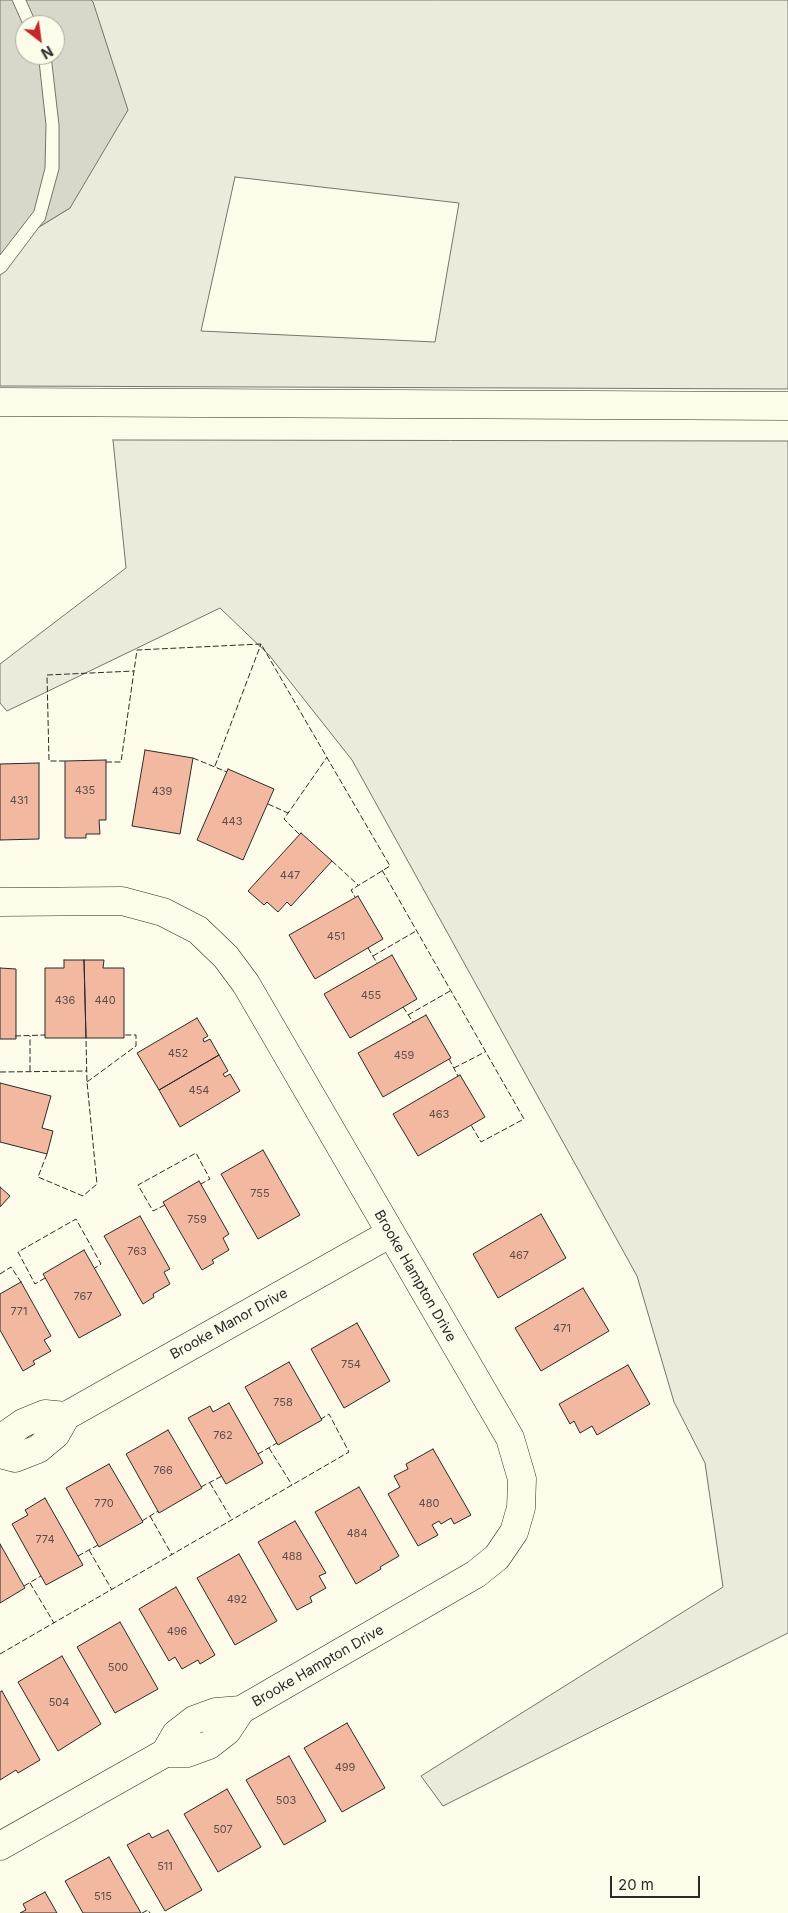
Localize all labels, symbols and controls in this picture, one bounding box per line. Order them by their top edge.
north arrow [15,15,65,65]
text: N [38,43,56,63]
house number: 435 [75,784,95,798]
house number: 439 [152,785,172,799]
house number: 431 [10,794,28,808]
house number: 443 [221,815,243,829]
house number: 447 [280,869,300,883]
house number: 451 [327,930,345,944]
house number: 455 [361,989,381,1003]
house number: 436 [55,994,75,1008]
house number: 440 [94,994,116,1008]
house number: 452 [168,1047,188,1061]
house number: 459 [394,1049,414,1063]
house number: 454 [189,1084,209,1098]
house number: 463 [429,1108,449,1122]
house number: 755 [250,1187,270,1201]
street label: Brooke Hampton Drive [370,1207,460,1345]
house number: 759 [187,1213,207,1227]
house number: 763 [127,1245,147,1259]
house number: 467 [509,1249,529,1263]
street label: Brooke Manor Drive [167,1285,291,1363]
house number: 767 [73,1290,93,1304]
house number: 771 [10,1305,28,1319]
house number: 471 [553,1322,571,1336]
house number: 754 [341,1358,361,1372]
house number: 758 [273,1396,293,1410]
house number: 762 [213,1429,233,1443]
house number: 766 [153,1464,173,1478]
house number: 770 [94,1497,114,1511]
house number: 480 [419,1497,439,1511]
house number: 484 [346,1527,368,1541]
house number: 774 [35,1533,55,1547]
house number: 488 [282,1550,302,1564]
house number: 492 [227,1593,247,1607]
street label: Brooke Hampton Drive [249,1621,387,1711]
house number: 496 [167,1625,187,1639]
house number: 500 [108,1661,128,1675]
house number: 504 [49,1696,69,1710]
house number: 499 [335,1761,355,1775]
house number: 503 [276,1794,296,1808]
house number: 507 [213,1823,233,1837]
house number: 511 [157,1860,173,1874]
scale bar [613,1866,703,1898]
text: 20 m [618,1875,654,1894]
house number: 515 [94,1890,112,1904]

